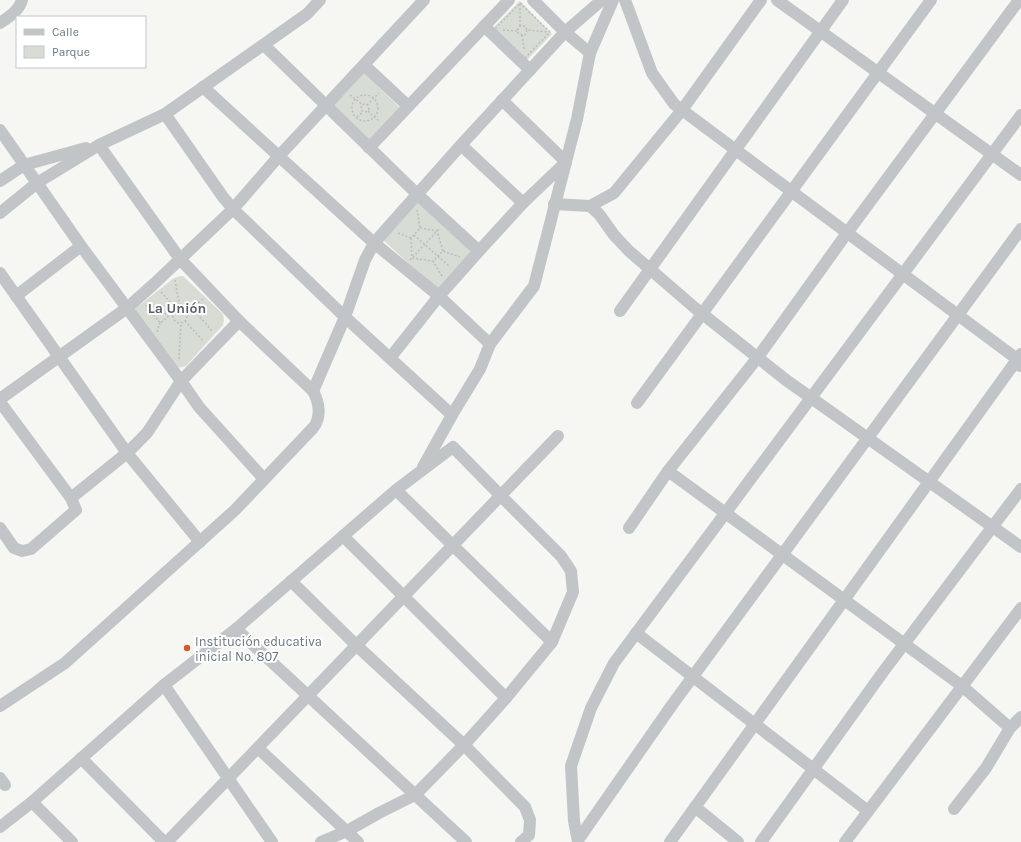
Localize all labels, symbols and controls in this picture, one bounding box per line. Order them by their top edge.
legend [16,16,146,68]
text: Calle [52,25,79,39]
text: Parque [52,45,90,59]
district label: La Unión [148,300,206,317]
place label: Institución educativa inicial No. 807 [195,634,322,664]
marker: Institución educativa inicial No. 807 [182,643,192,653]

